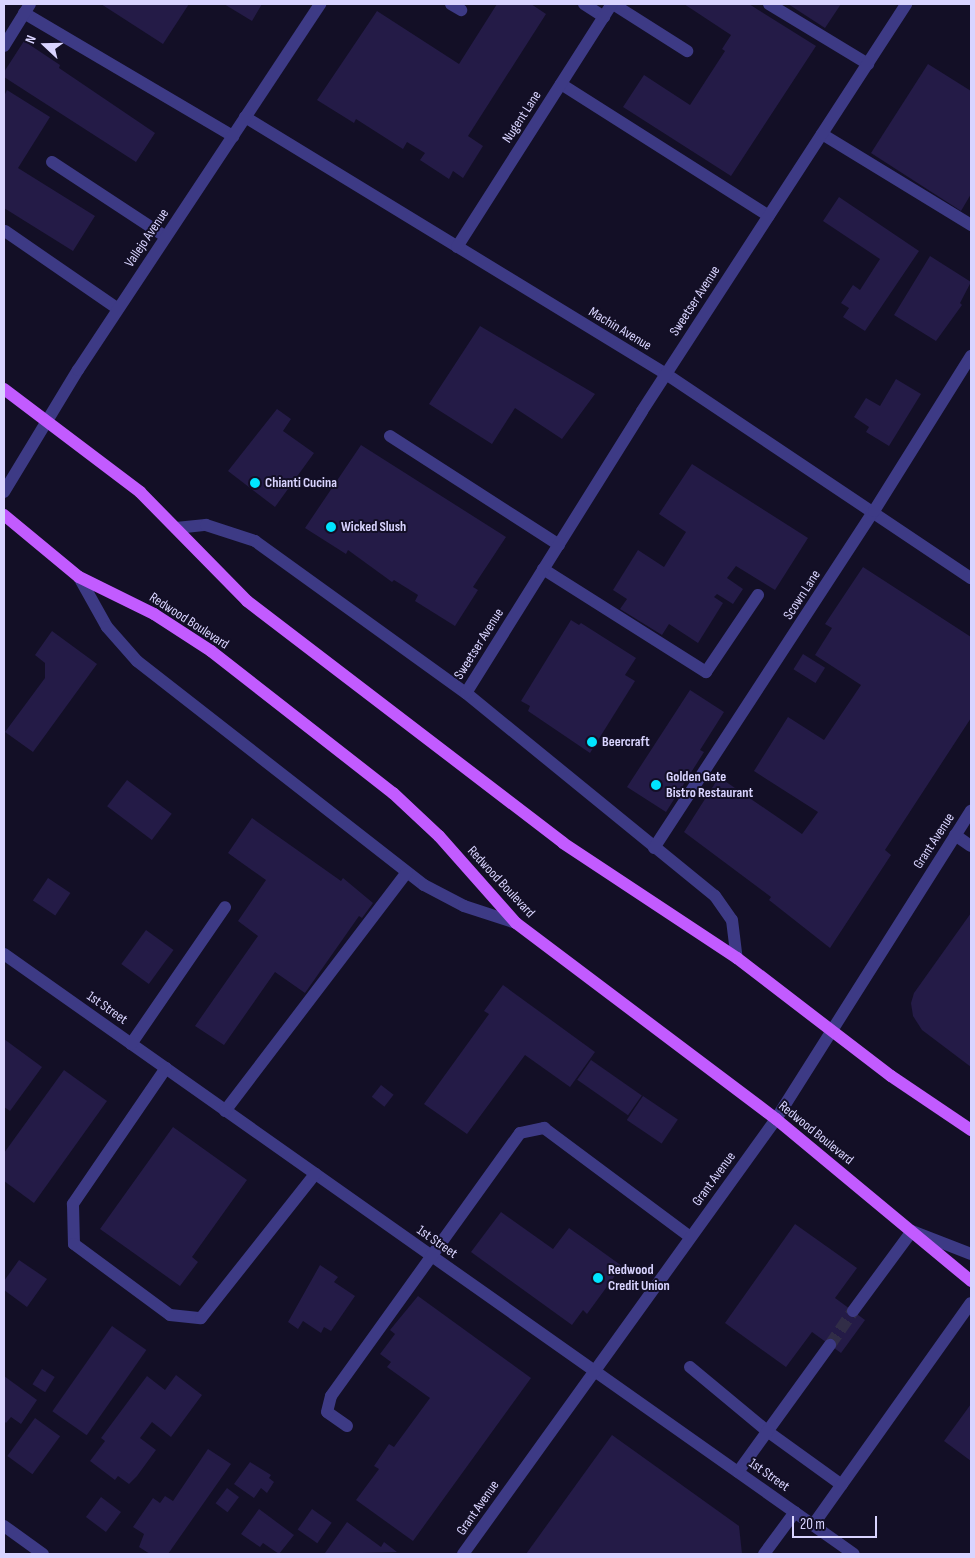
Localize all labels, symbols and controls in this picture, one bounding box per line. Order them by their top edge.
north arrow [20,20,70,70]
text: N [21,33,40,46]
street label: Nugent Lane [499,88,545,146]
street label: Vallejo Avenue [121,206,173,270]
street label: Sweetser Avenue [666,263,724,339]
street label: Machin Avenue [586,304,654,354]
place label: Chianti Cucina [265,475,337,491]
marker: Chianti Cucina [249,477,261,489]
place label: Wicked Slush [341,519,406,535]
marker: Wicked Slush [325,521,337,533]
street label: Scown Lane [780,567,824,623]
street label: Redwood Boulevard [146,589,232,653]
street label: Sweetser Avenue [451,605,507,683]
place label: Beercraft [602,734,650,750]
marker: Beercraft [586,736,598,748]
place label: Golden Gate Bistro Restaurant [666,769,753,802]
marker: Golden Gate Bistro Restaurant [650,779,662,791]
street label: Grant Avenue [910,810,958,872]
street label: Redwood Boulevard [464,843,538,921]
street label: 1st Street [83,988,131,1028]
street label: Redwood Boulevard [775,1098,857,1168]
street label: Grant Avenue [689,1149,739,1209]
street label: 1st Street [413,1222,461,1262]
place label: Redwood Credit Union [608,1262,670,1294]
marker: Redwood Credit Union [592,1272,604,1284]
street label: 1st Street [745,1455,793,1495]
street label: Grant Avenue [453,1477,503,1539]
scale bar [795,1506,880,1538]
text: 20 m [800,1515,825,1534]

